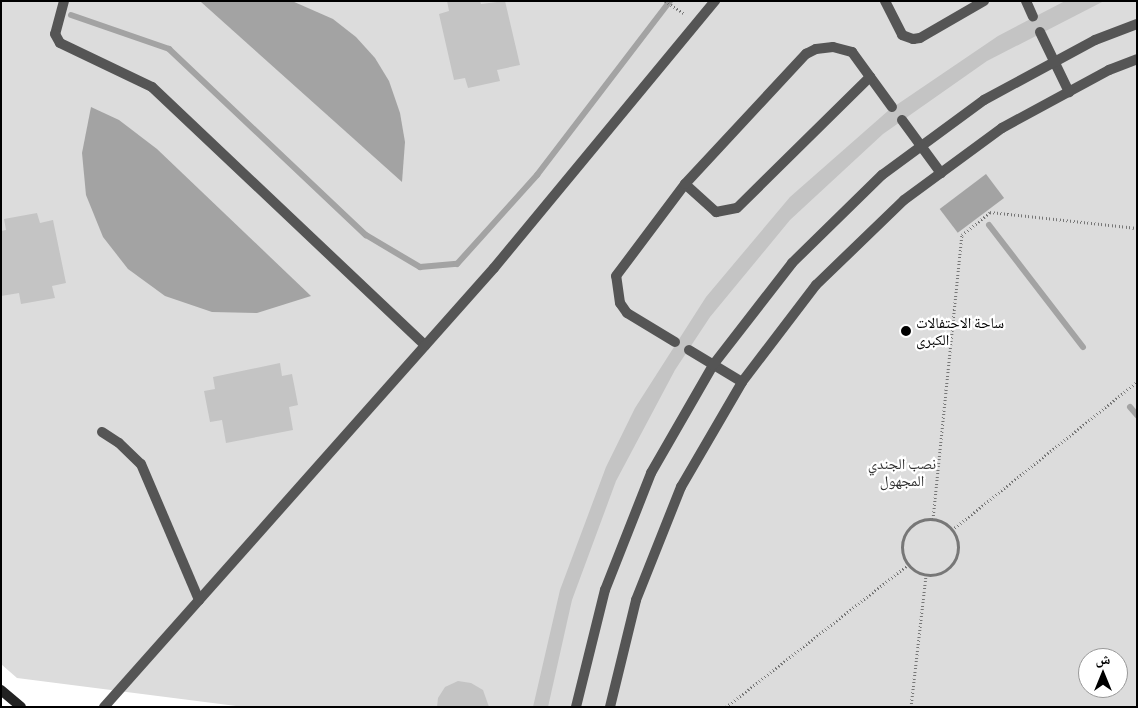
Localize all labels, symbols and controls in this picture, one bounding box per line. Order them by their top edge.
place label: ساحة الاحتفالات الكبرى [916,313,1004,348]
marker: ساحة الاحتفالات الكبرى [900,325,912,337]
park label: نصب الجندي المجهول [868,454,936,489]
north arrow [1078,648,1128,698]
text: ش [1096,650,1110,667]

